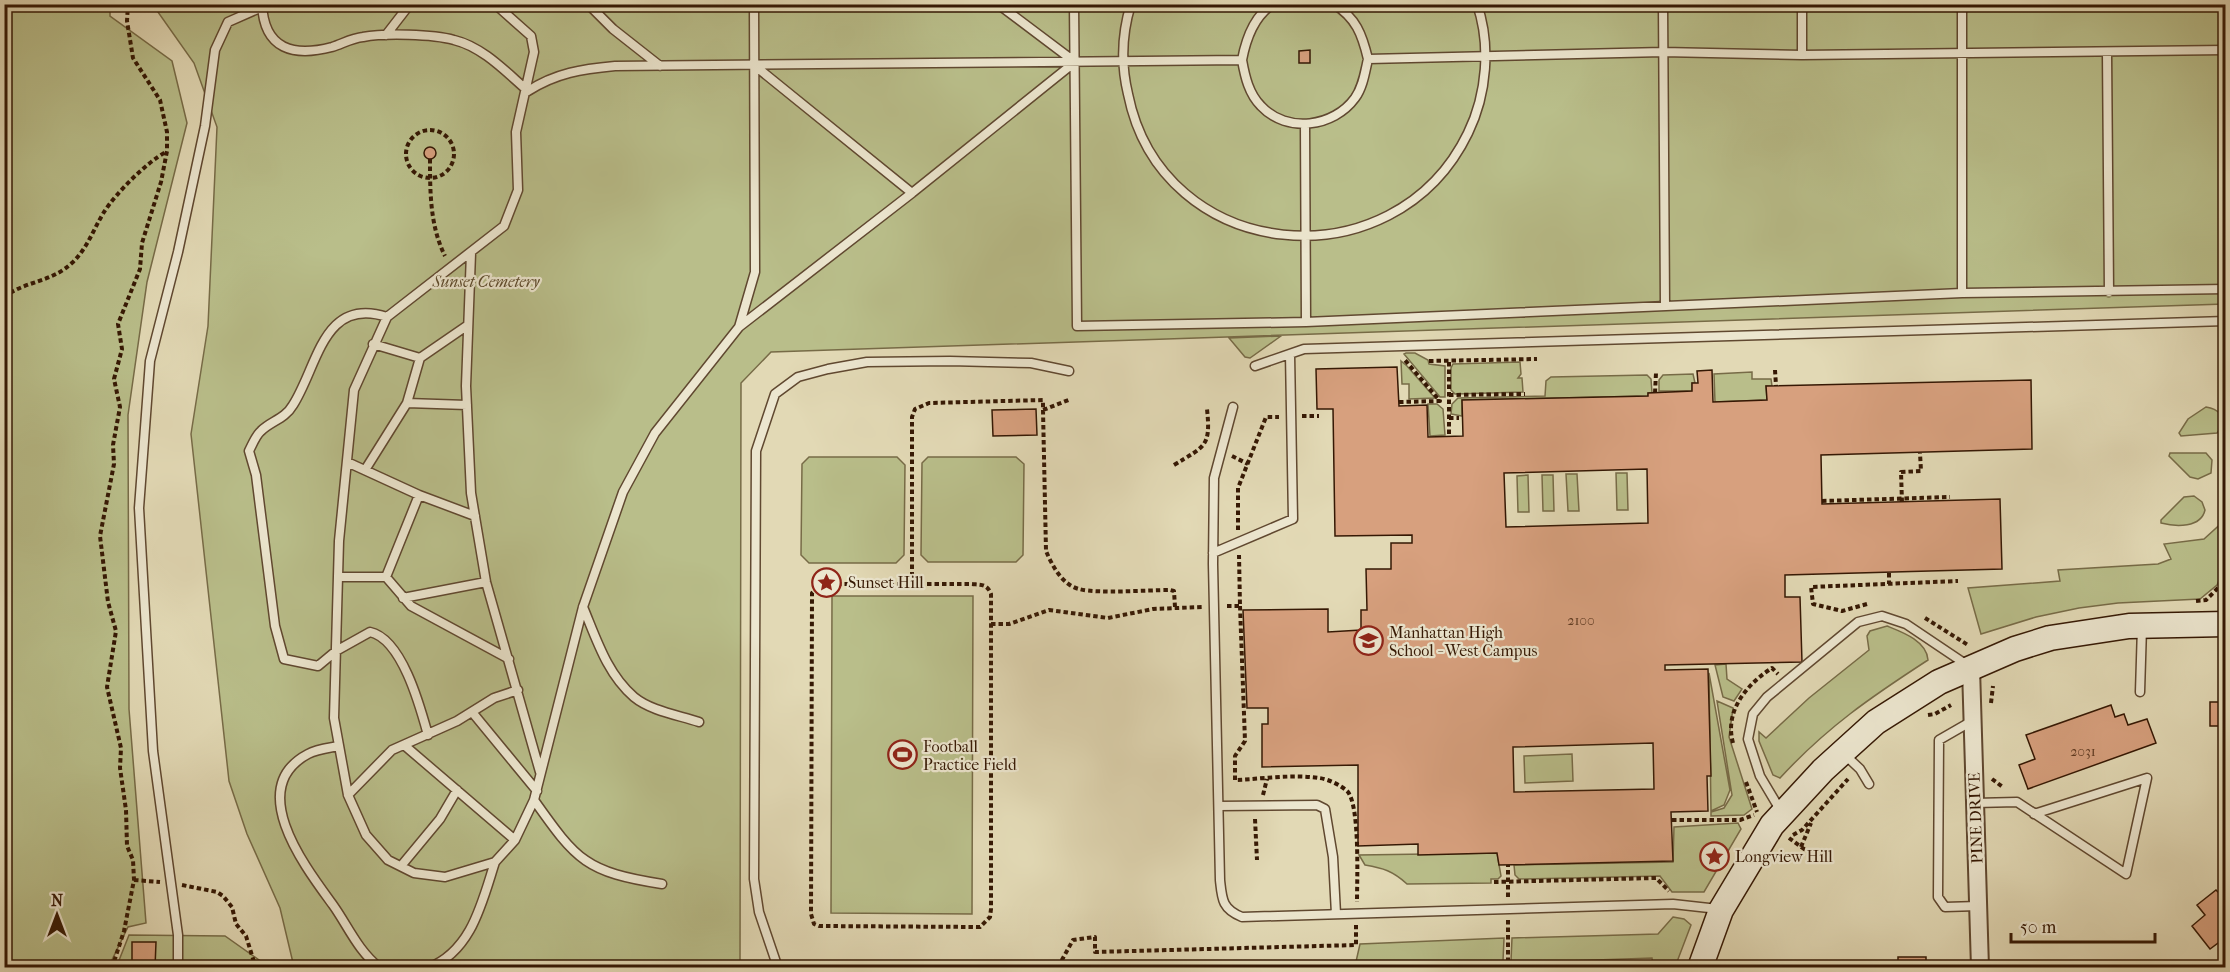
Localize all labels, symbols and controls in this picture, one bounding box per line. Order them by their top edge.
park label: Sunset Cemetery [432,272,540,291]
place icon: Sunset Hill [811,566,843,598]
place label: Sunset Hill [848,573,924,592]
house number: 2100 [1567,612,1595,629]
place label: Manhattan High School - West Campus [1389,623,1537,660]
school or university icon: Manhattan High School - West Campus [1352,625,1384,657]
place label: Football Practice Field [923,737,1017,774]
sports icon: Football Practice Field [886,739,918,771]
house number: 2031 [2070,743,2096,760]
street label: PINE DRIVE [1964,772,1987,864]
place icon: Longview Hill [1698,840,1730,872]
place label: Longview Hill [1735,847,1833,866]
north arrow [27,885,87,945]
text: N [51,891,64,910]
scale bar [2011,906,2155,944]
text: 50 m [2020,917,2057,938]

